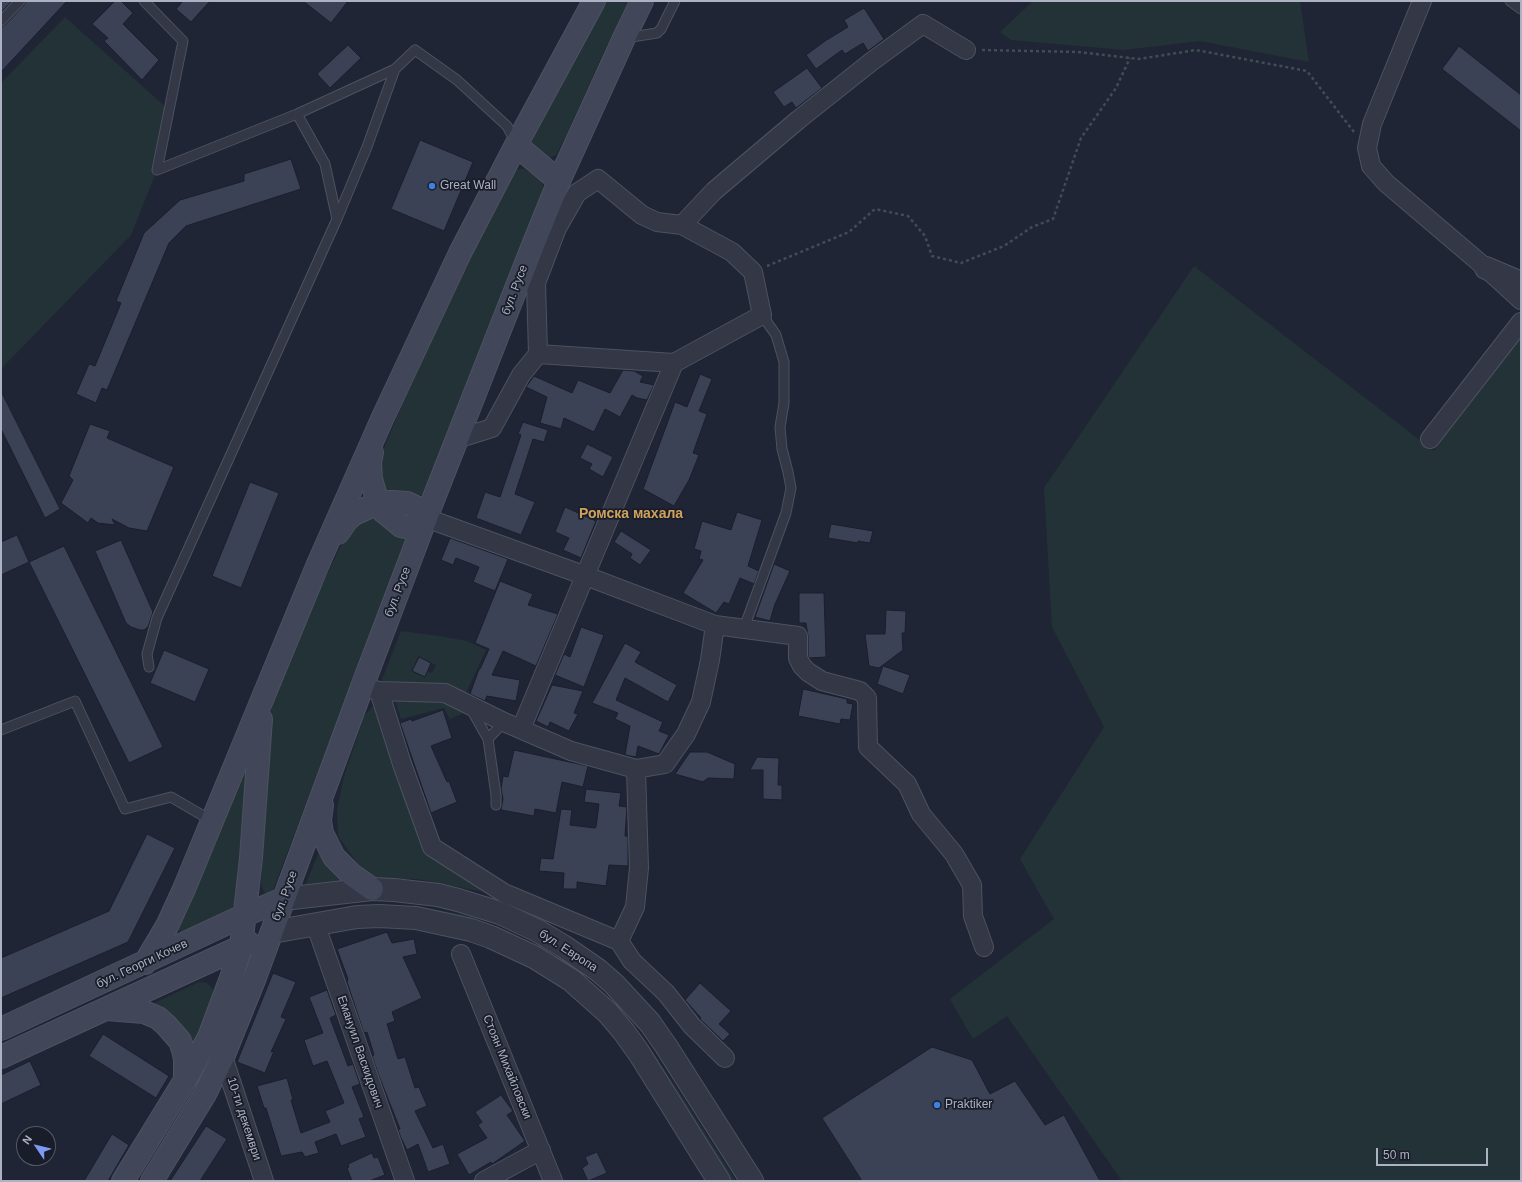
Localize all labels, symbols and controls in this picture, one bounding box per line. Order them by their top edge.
place label: Great Wall [440,179,496,193]
marker: Great Wall [427,181,437,191]
street label: бул. Русе [499,263,531,317]
district label: Ромска махала [579,506,683,522]
street label: бул. Русе [382,565,414,619]
street label: бул. Русе [269,869,301,923]
street label: бул. Европа [536,927,600,975]
street label: бул. Георги Кочев [94,937,190,991]
street label: Емануил Васкидович [334,994,386,1110]
street label: Стоян Михайловски [480,1013,534,1121]
street label: 10-ти декември [224,1076,264,1162]
place label: Praktiker [945,1098,992,1112]
marker: Praktiker [932,1100,942,1110]
north arrow [16,1126,56,1166]
text: N [20,1133,34,1146]
scale bar [1378,1140,1490,1166]
text: 50 m [1383,1148,1410,1162]

